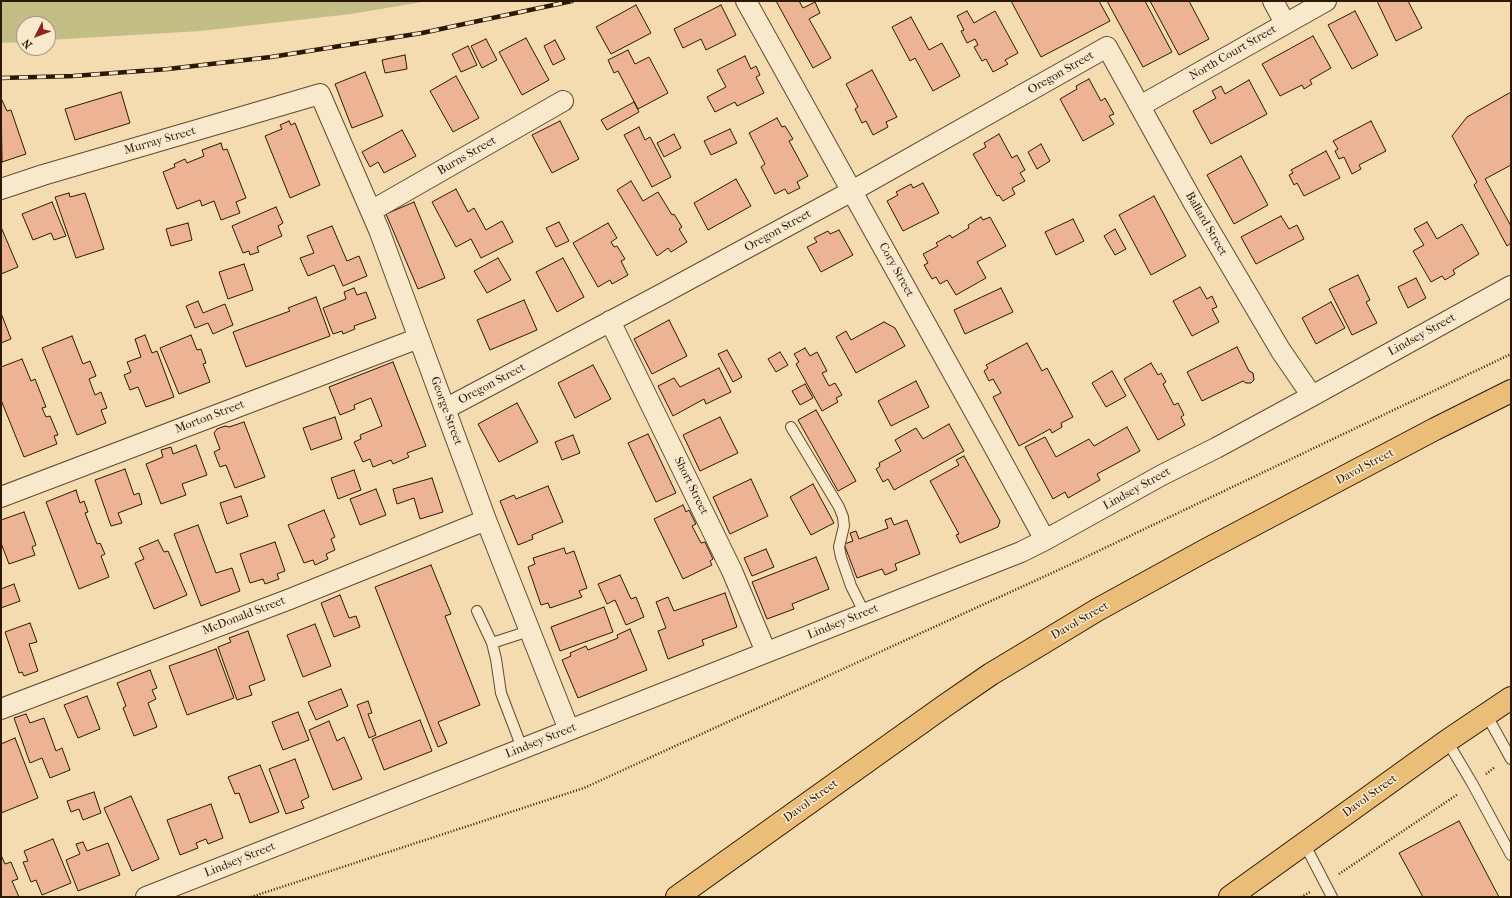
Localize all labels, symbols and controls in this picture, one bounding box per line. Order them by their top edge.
north arrow [16,16,56,56]
street label: North Court Street [1187,22,1279,84]
text: N [20,36,35,51]
street label: Oregon Street [1025,48,1097,98]
street label: Murray Street [123,124,197,158]
street label: Burns Street [435,133,499,179]
street label: Ballard Street [1182,190,1230,258]
street label: Oregon Street [742,207,814,255]
street label: Cory Street [875,240,917,300]
street label: Lindsey Street [1386,311,1458,359]
street label: Oregon Street [456,360,528,408]
street label: George Street [427,375,465,447]
street label: Morton Street [173,397,247,437]
street label: Davol Street [1333,446,1397,488]
street label: Short Street [671,455,711,517]
street label: Lindsey Street [1101,465,1173,513]
street label: McDonald Street [200,594,288,638]
street label: Davol Street [1049,599,1111,643]
street label: Lindsey Street [806,601,880,643]
street label: Lindsey Street [504,720,578,762]
street label: Davol Street [1340,771,1400,821]
street label: Davol Street [781,776,841,826]
street label: Lindsey Street [203,839,277,881]

